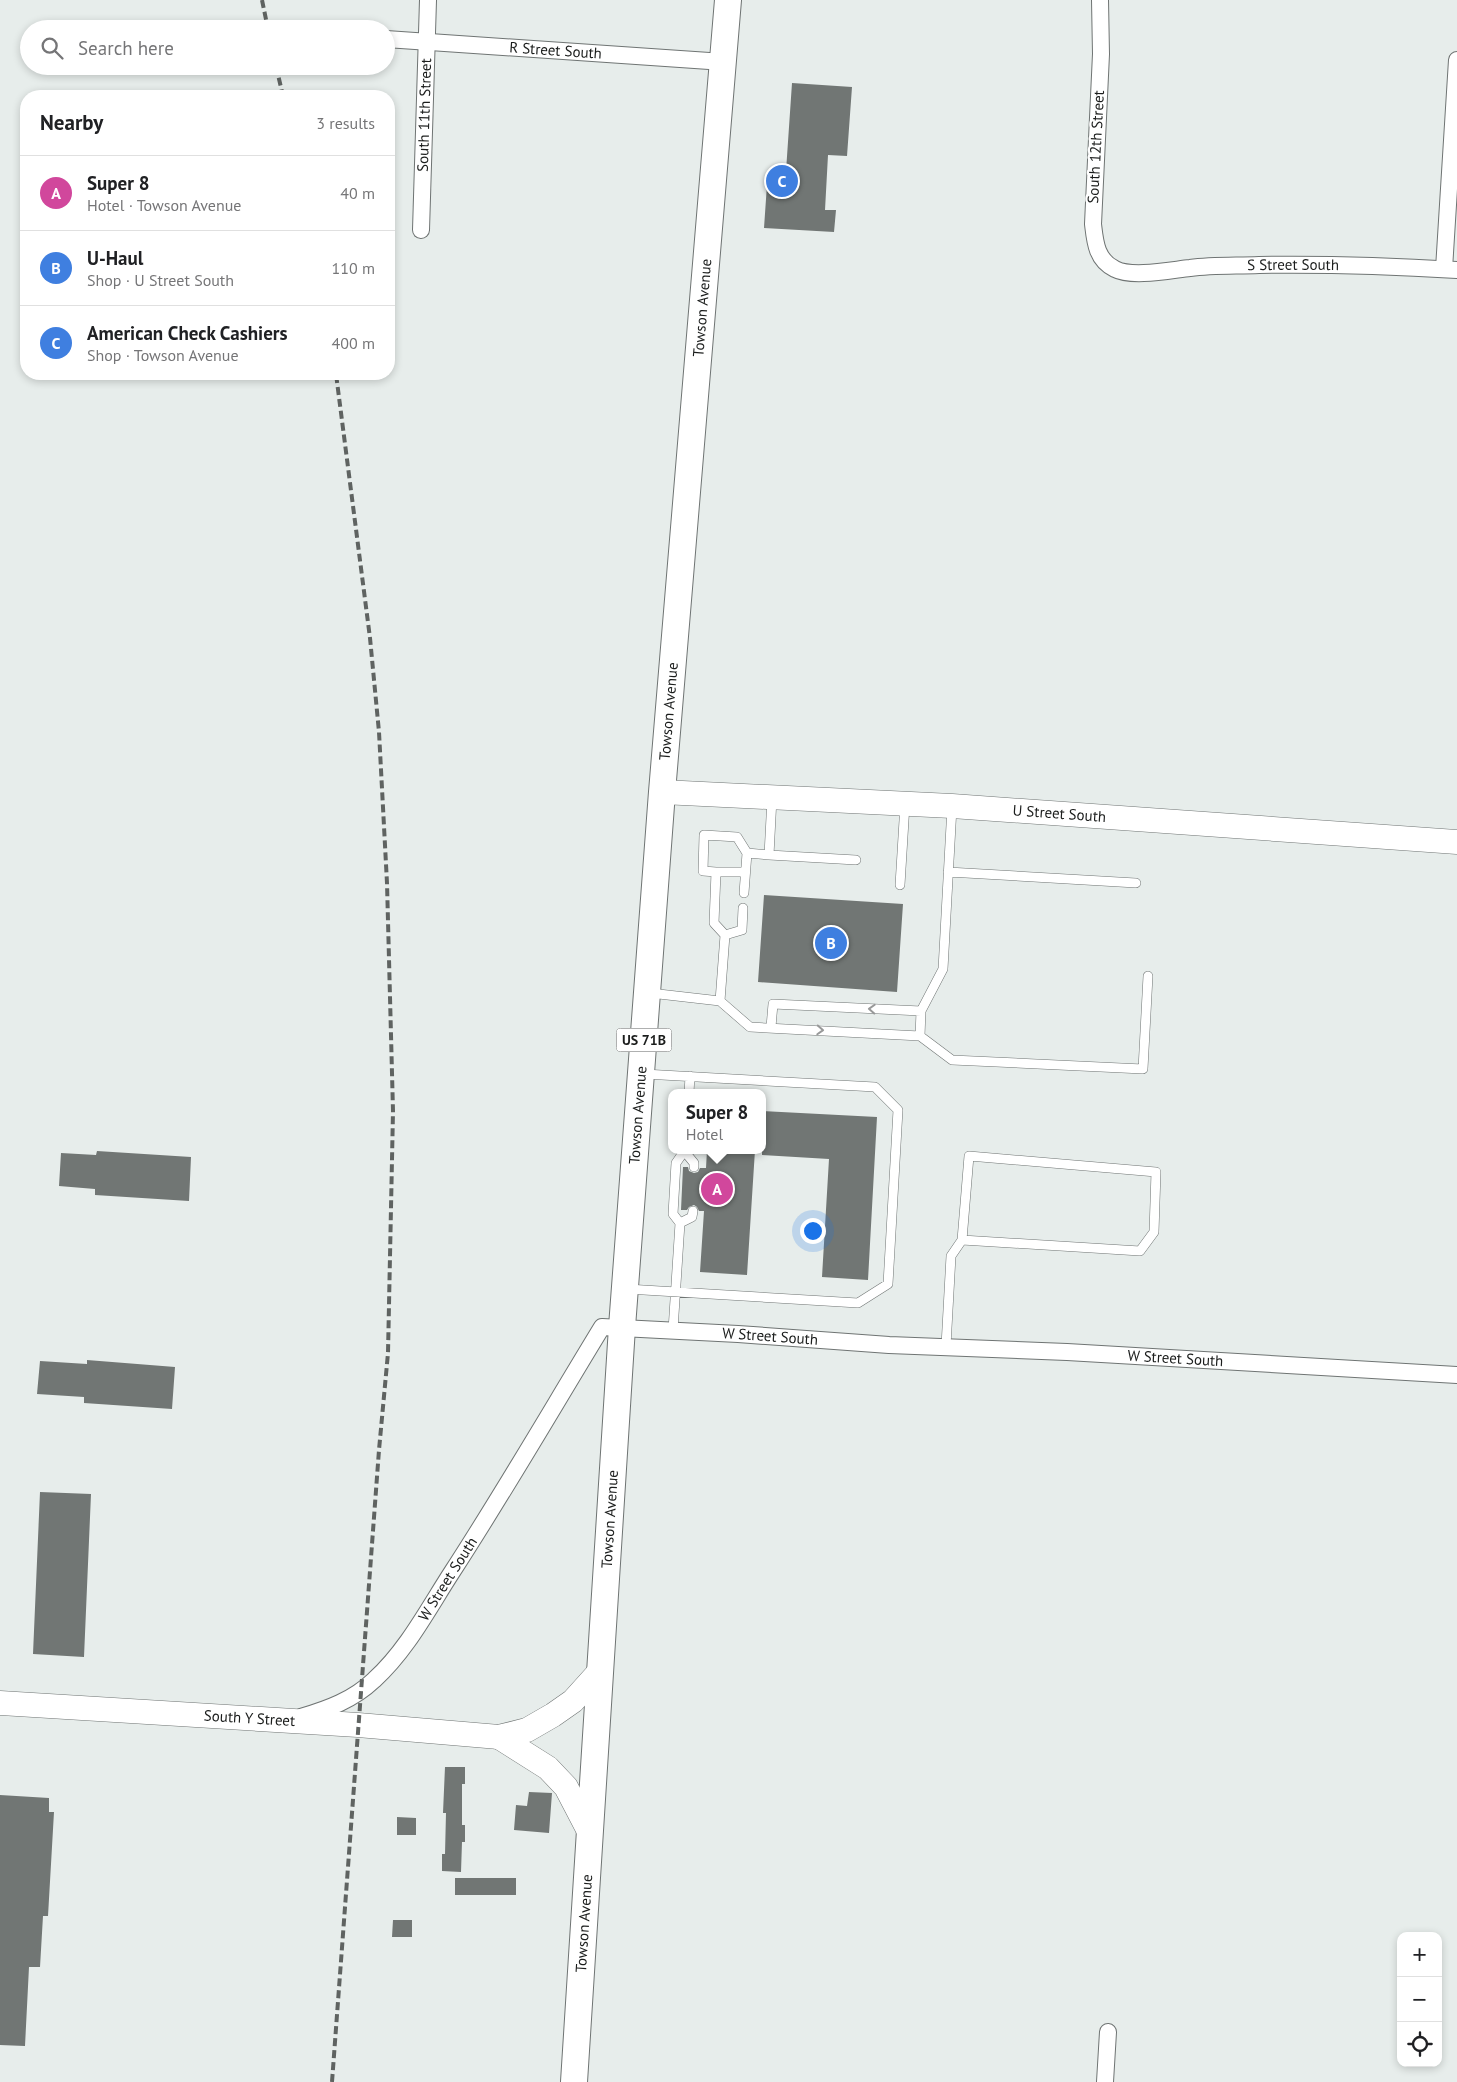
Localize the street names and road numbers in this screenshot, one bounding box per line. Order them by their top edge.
street label: R Street South [509,37,603,63]
street label: South 11th Street [413,58,435,172]
street label: South 12th Street [1083,90,1108,204]
street label: S Street South [1247,255,1339,274]
street label: Towson Avenue [688,258,715,357]
street label: Towson Avenue [655,661,682,761]
street label: U Street South [1012,800,1107,826]
road number: US 71B [616,1028,672,1052]
street label: Towson Avenue [624,1065,650,1165]
street label: W Street South [722,1323,819,1349]
street label: W Street South [1127,1346,1224,1370]
street label: Towson Avenue [597,1469,622,1569]
street label: W Street South [414,1533,481,1624]
street label: South Y Street [203,1706,296,1730]
street label: Towson Avenue [571,1874,596,1973]

